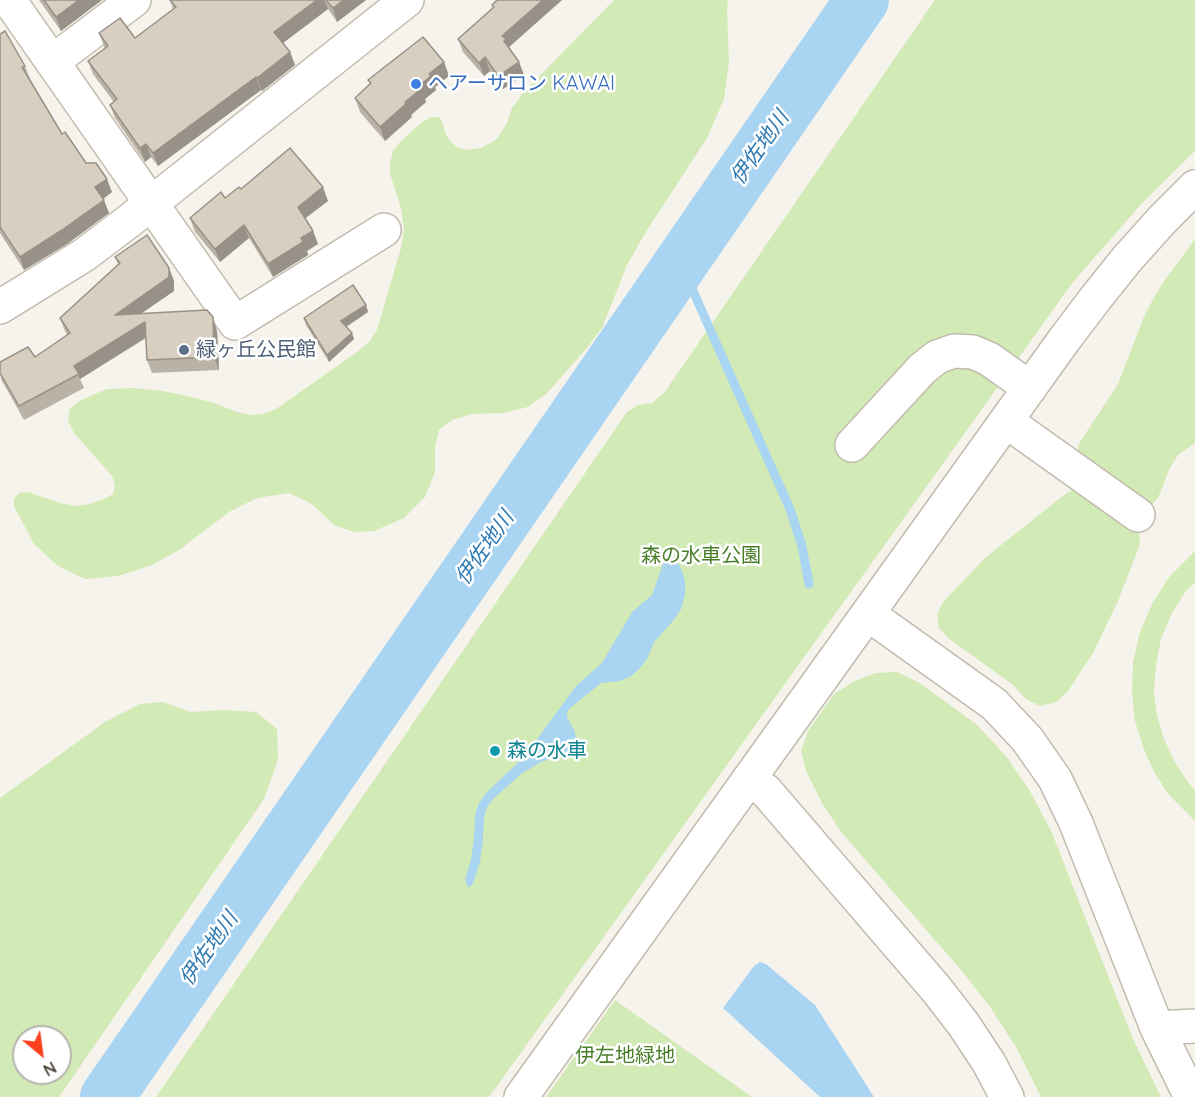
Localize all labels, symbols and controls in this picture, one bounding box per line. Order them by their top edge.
place label: ヘアーサロン KAWAI [428,72,615,96]
marker: ヘアーサロン KAWAI [409,77,423,91]
water label: 伊佐地川 [726,106,794,190]
place label: 緑ヶ丘公民館 [196,338,316,362]
marker: 緑ヶ丘公民館 [177,343,191,357]
water label: 伊佐地川 [451,506,519,590]
park label: 森の水車公園 [641,544,761,568]
place label: 森の水車 [507,739,587,763]
marker: 森の水車 [488,744,502,758]
water label: 伊佐地川 [175,907,243,991]
north arrow [12,1025,72,1085]
park label: 伊左地緑地 [575,1044,675,1068]
text: N [40,1057,60,1081]

